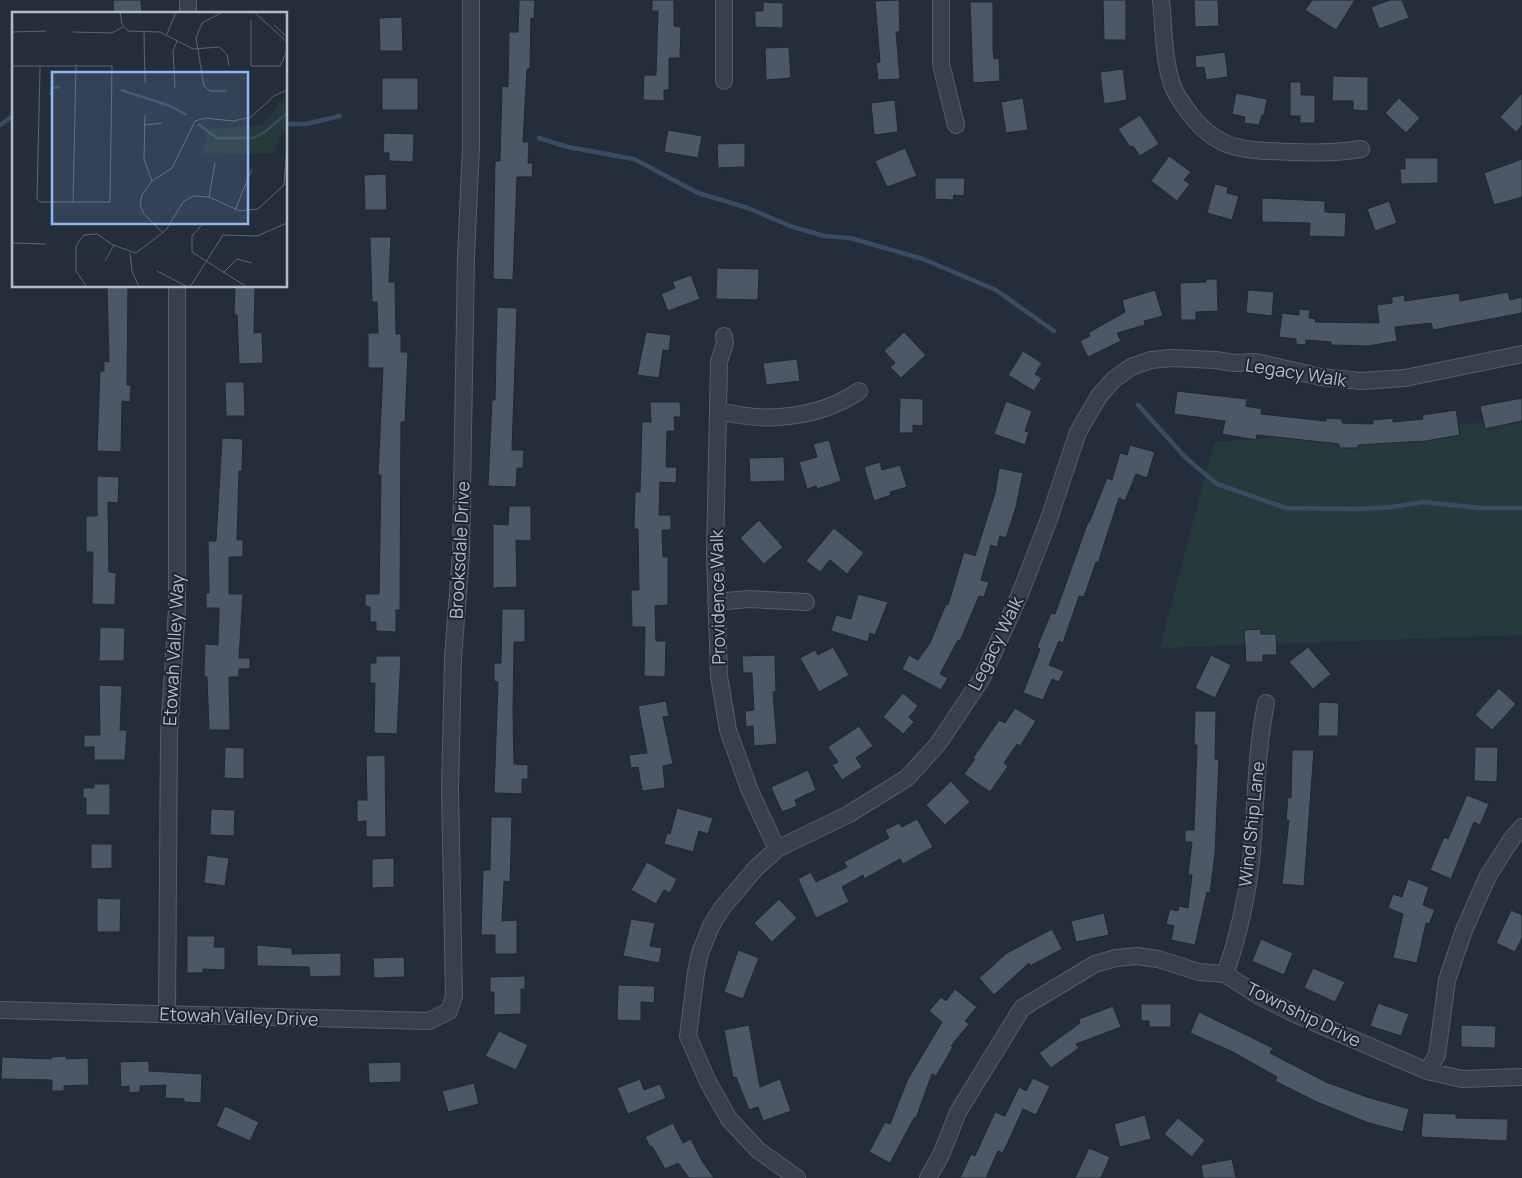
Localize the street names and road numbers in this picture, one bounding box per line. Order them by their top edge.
street label: Legacy Walk [1244,352,1349,392]
street label: Brooksdale Drive [443,481,475,619]
street label: Providence Walk [704,528,730,665]
street label: Etowah Valley Way [157,573,189,726]
street label: Legacy Walk [962,591,1029,694]
street label: Wind Ship Lane [1232,760,1270,888]
street label: Township Drive [1243,976,1365,1052]
street label: Etowah Valley Drive [159,1001,319,1031]

